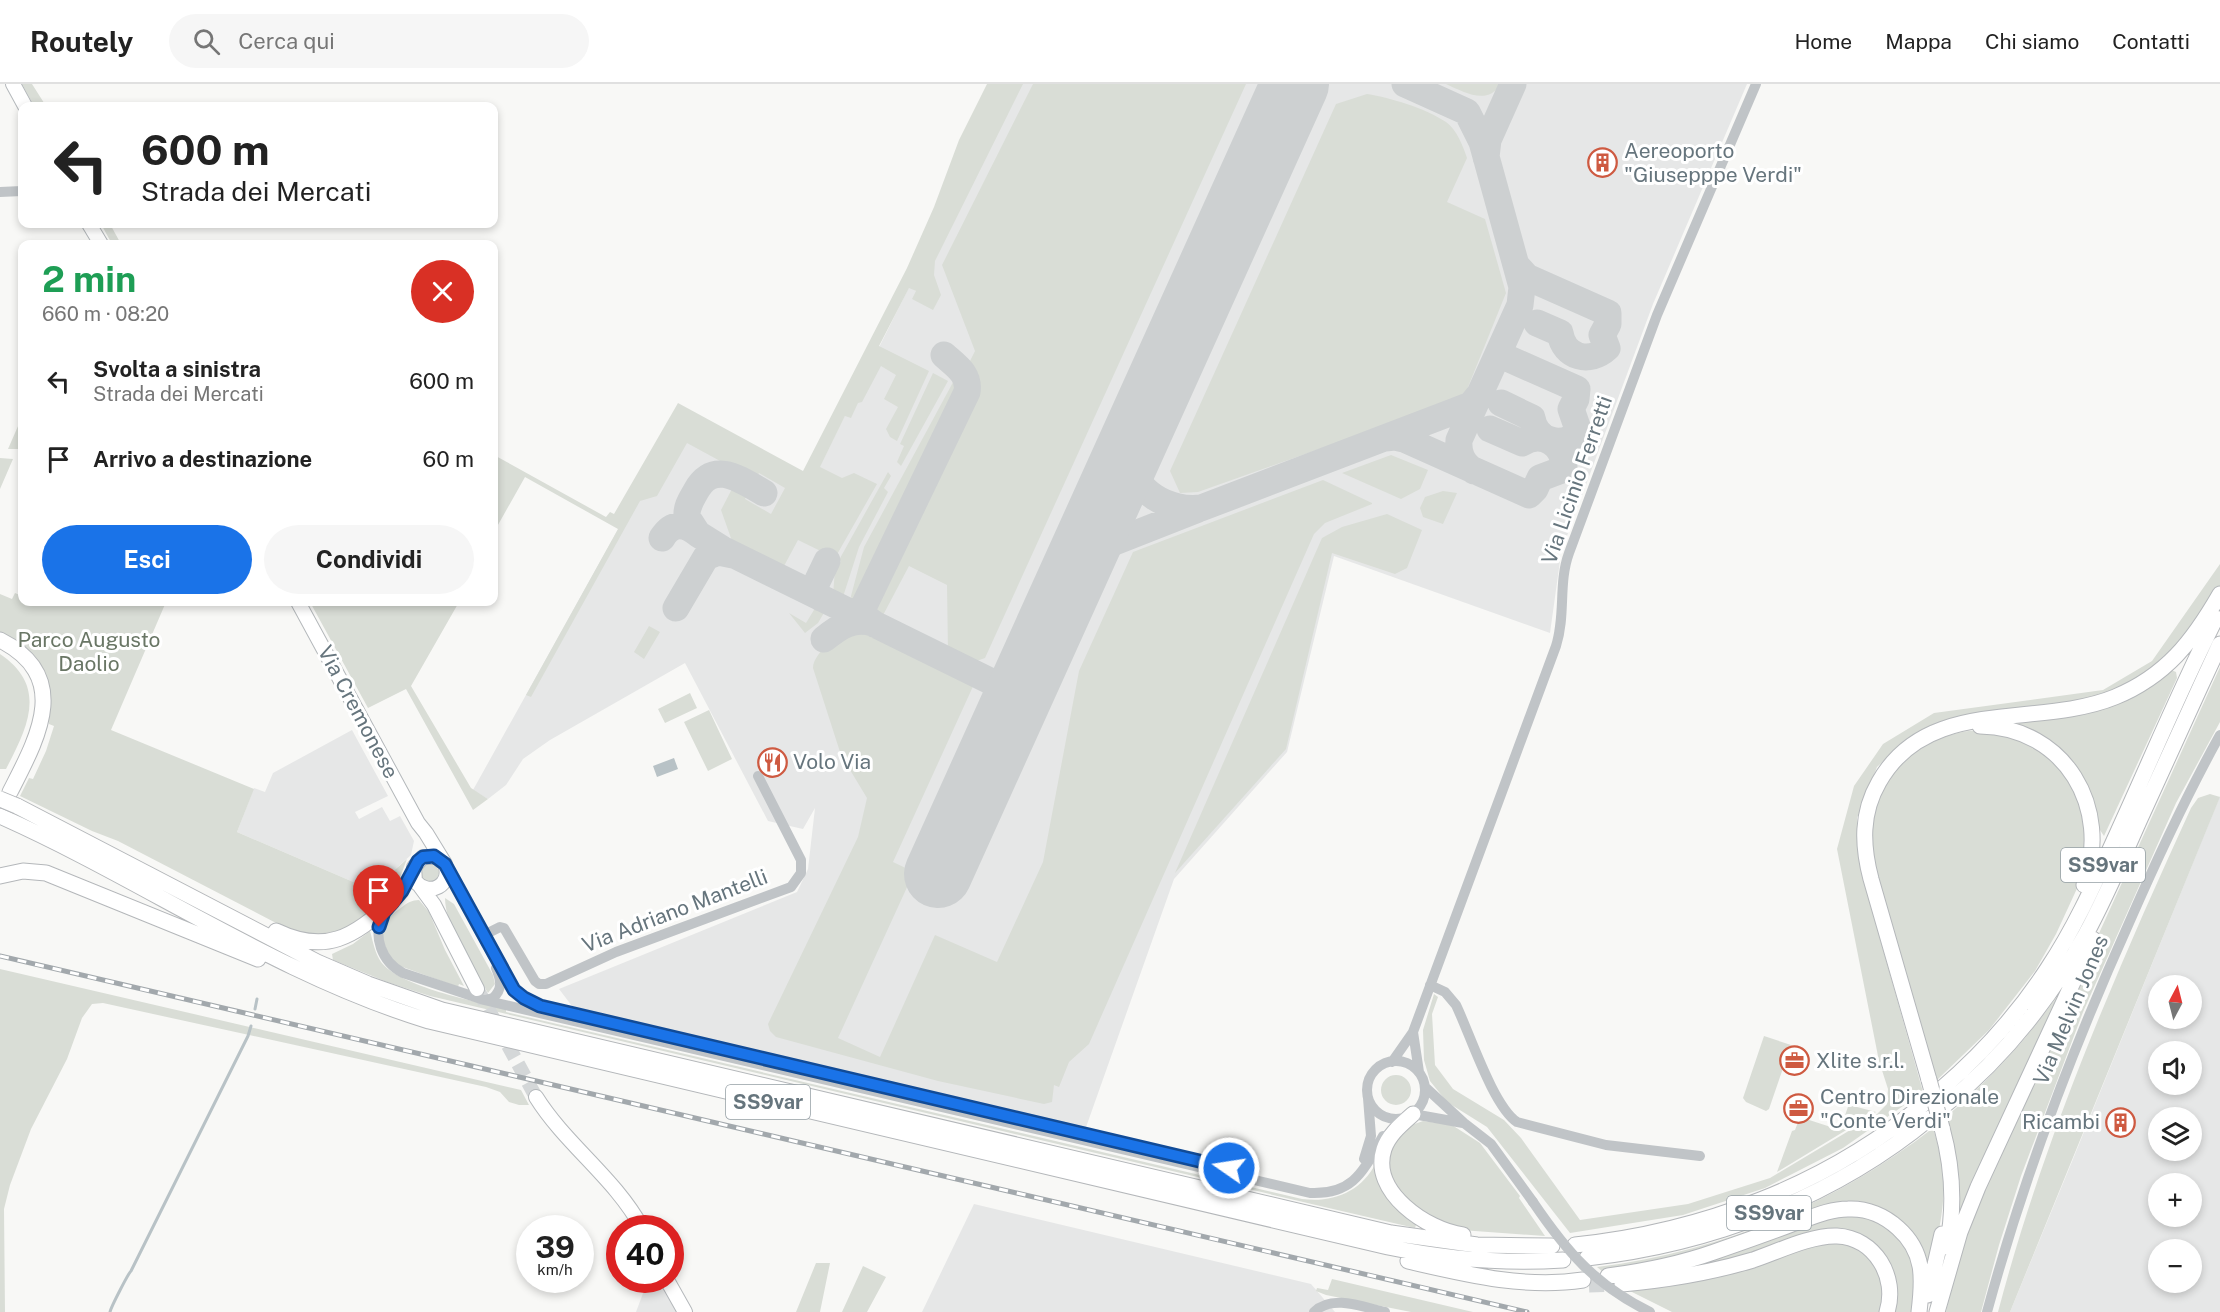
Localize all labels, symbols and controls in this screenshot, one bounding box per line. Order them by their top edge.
search box [169,14,589,68]
text: Routely [30,25,133,58]
icon: search [190,25,223,58]
text: Cerca qui [238,28,335,54]
text: Home [1794,29,1852,54]
text: Mappa [1885,29,1952,54]
text: Chi siamo [1985,29,2079,54]
text: Contatti [2112,29,2190,54]
text: 600 m [141,125,270,174]
icon: left [42,126,120,204]
place label: Aereoporto "Giusepppe Verdi" [1624,138,1802,187]
building icon: Aereoporto "Giusepppe Verdi" [1587,147,1619,179]
text: Strada dei Mercati [141,175,371,207]
text: 2 min [42,258,136,300]
button: close [411,260,474,323]
text: 660 m · 08:20 [42,302,169,326]
text: Svolta a sinistra [93,356,261,382]
icon: left [42,365,75,398]
text: 600 m [409,368,474,394]
text: Strada dei Mercati [93,382,264,406]
street label: Via Licinio Ferretti [1536,392,1617,567]
icon: arrive [42,443,75,476]
text: Arrivo a destinazione [93,446,312,472]
text: 60 m [423,446,474,472]
button: Esci [42,525,252,594]
button: Condividi [264,525,474,594]
park label: Parco Augusto Daolio [18,627,161,676]
street label: Via Cremonese [313,641,404,783]
restaurant icon: Volo Via [756,746,788,778]
place label: Volo Via [793,749,871,774]
road number: SS9var [2061,848,2145,882]
street label: Via Adriano Mantelli [579,864,771,957]
pin [353,865,404,927]
icon: arrive [362,874,395,907]
street label: Via Melvin Jones [2028,931,2113,1088]
north arrow [2148,975,2202,1029]
map controls [2148,975,2202,1293]
button: sound [2148,1041,2202,1095]
office icon: Xlite s.r.l. [1779,1045,1811,1077]
place label: Xlite s.r.l. [1816,1048,1905,1073]
place label: Centro Direzionale "Conte Verdi" [1820,1084,1999,1133]
road number: SS9var [726,1085,810,1119]
office icon: Centro Direzionale "Conte Verdi" [1783,1093,1815,1125]
building icon: Ricambi [2105,1106,2137,1138]
button: layers [2148,1107,2202,1161]
place label: Ricambi [2022,1109,2100,1134]
position arrow [1197,1136,1261,1200]
button: + [2148,1173,2202,1227]
road number: SS9var [1727,1196,1811,1230]
speed limit sign: 40 [606,1215,684,1293]
text: 39 [535,1229,575,1265]
button: − [2148,1239,2202,1293]
text: km/h [537,1261,573,1278]

